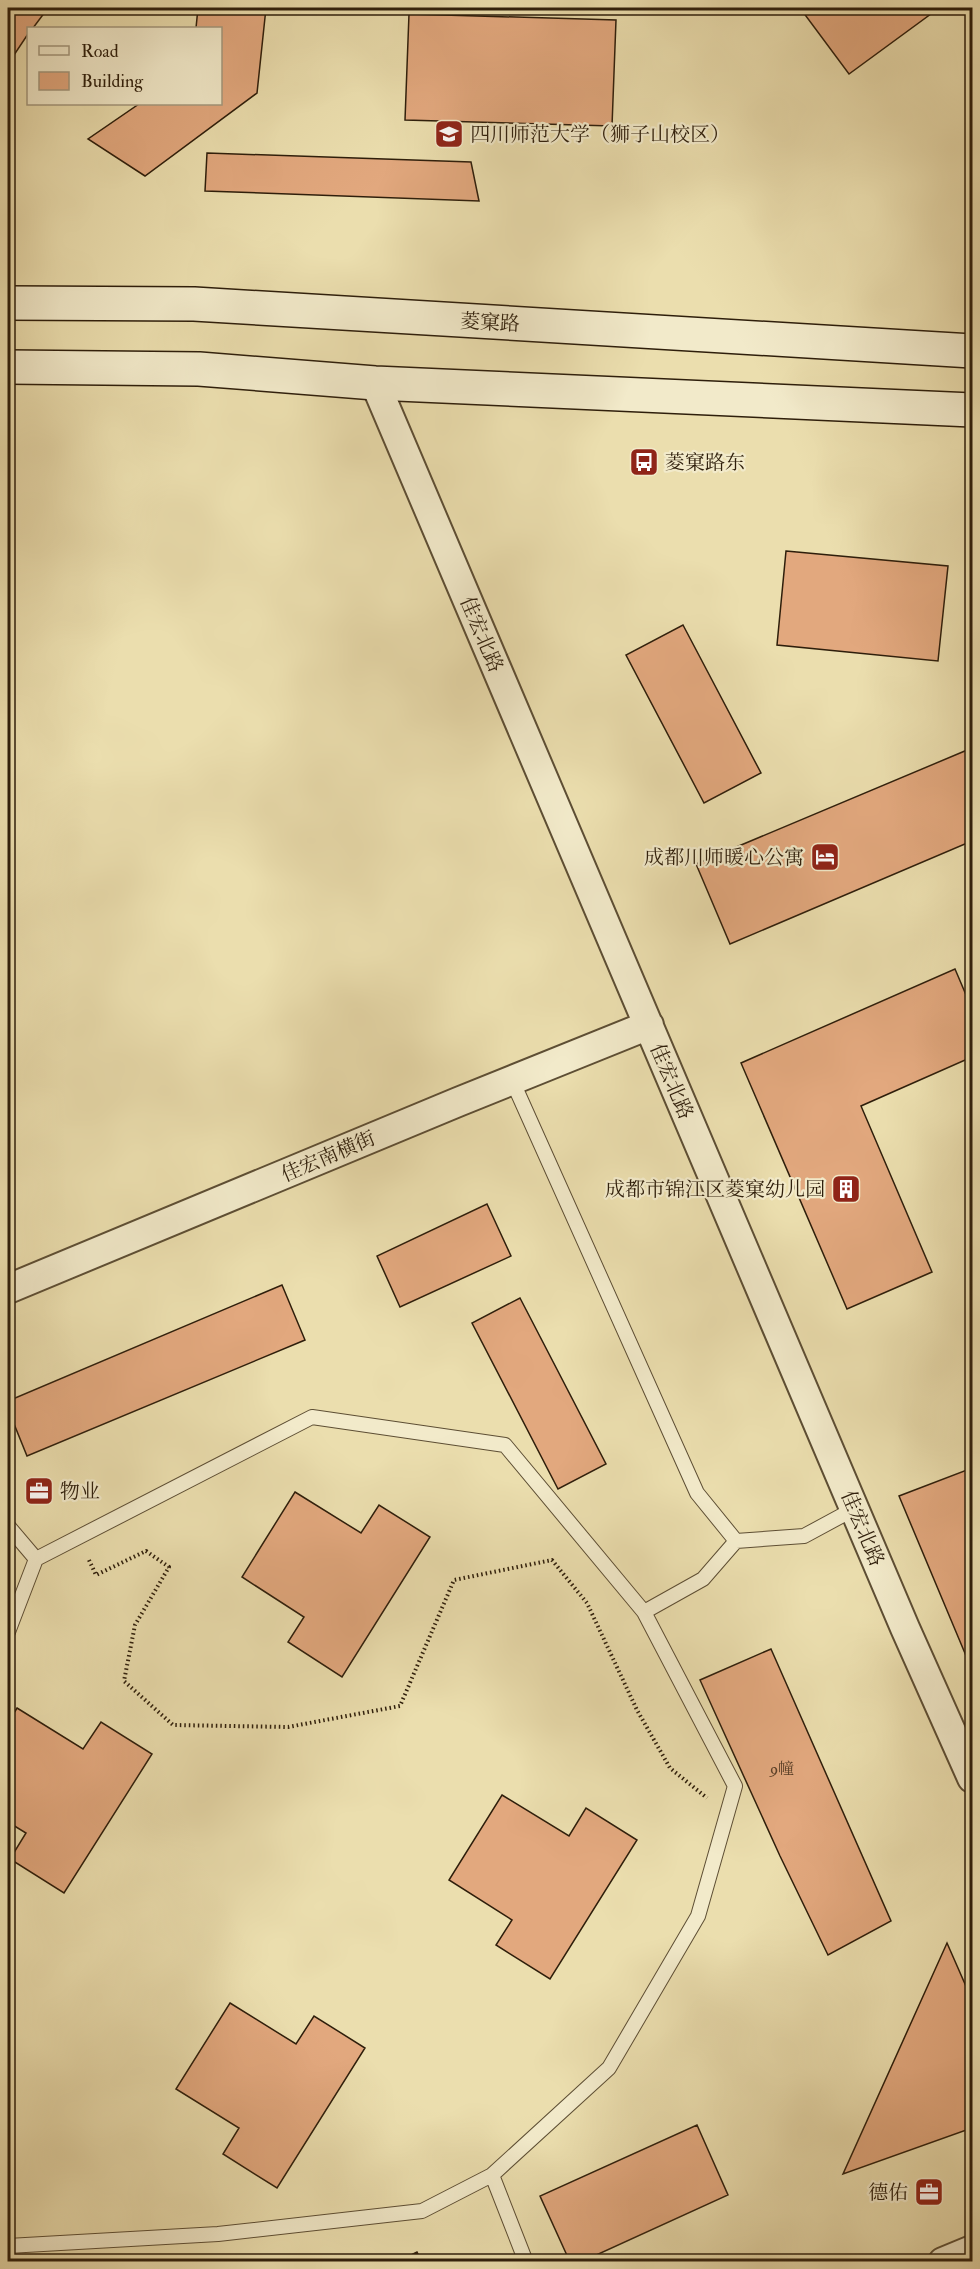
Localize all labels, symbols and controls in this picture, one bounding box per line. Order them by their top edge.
legend [27,27,222,105]
text: Road [81,40,119,63]
text: Building [81,70,144,93]
school or university icon: 四川师范大学（狮子山校区） [433,118,465,150]
place label: 四川师范大学（狮子山校区） [470,122,730,147]
street label: 菱窠路 [459,308,521,337]
bus stop icon: 菱窠路东 [628,446,660,478]
place label: 菱窠路东 [665,450,745,475]
street label: 佳宏北路 [454,592,509,676]
hotel icon: 成都川师暖心公寓 [809,841,841,873]
place label: 成都川师暖心公寓 [644,845,804,870]
street label: 佳宏北路 [644,1039,699,1123]
street label: 佳宏南横街 [277,1125,379,1188]
building icon: 成都市锦江区菱窠幼儿园 [830,1173,862,1205]
place label: 成都市锦江区菱窠幼儿园 [605,1177,825,1202]
office icon: 物业 [23,1475,55,1507]
place label: 物业 [60,1479,100,1504]
street label: 佳宏北路 [835,1486,890,1570]
house number: 9幢 [769,1759,794,1779]
office icon: 德佑 [913,2176,945,2208]
place label: 德佑 [868,2180,908,2205]

